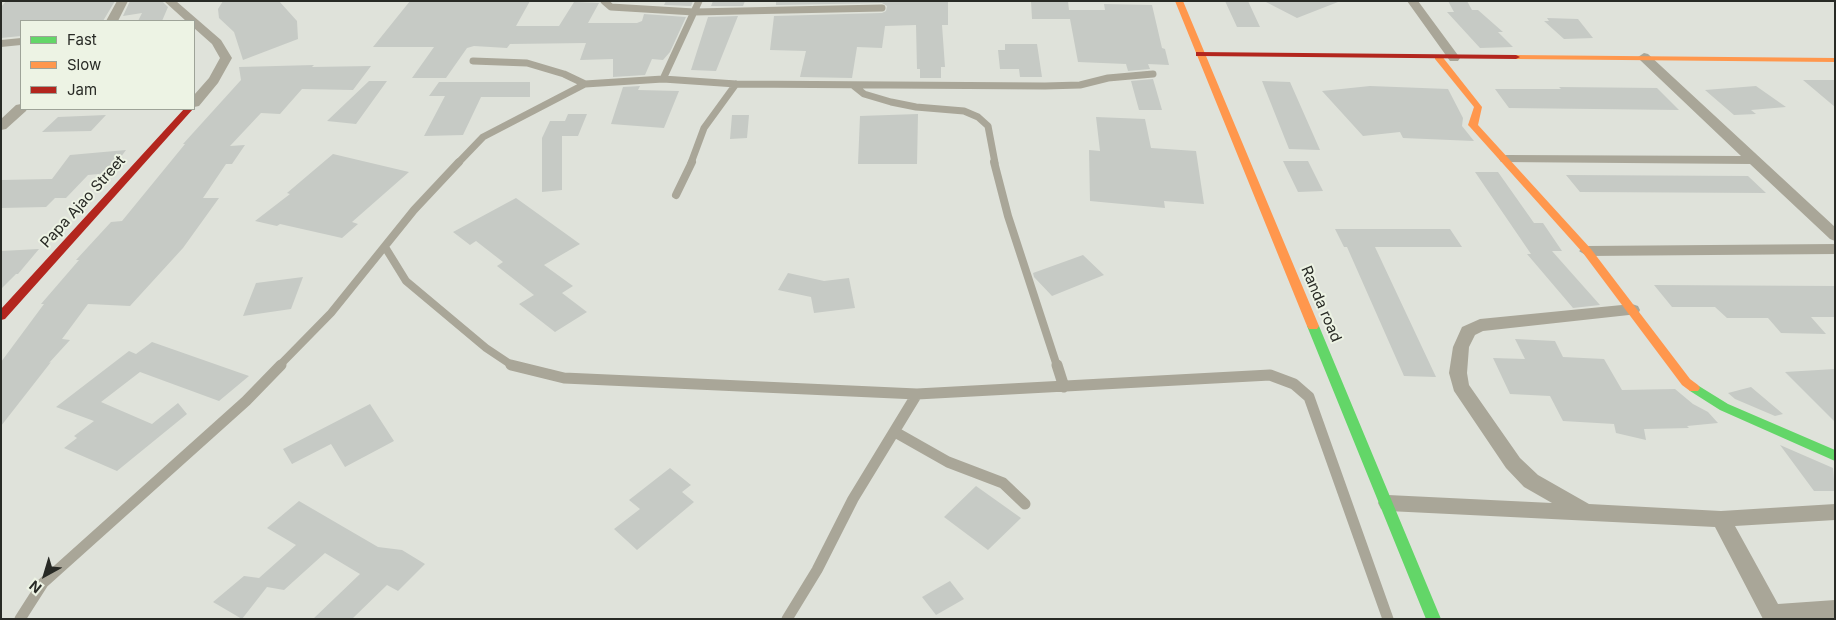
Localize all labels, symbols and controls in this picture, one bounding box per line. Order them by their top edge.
legend [20,20,195,110]
text: Fast [67,30,97,49]
text: Slow [67,55,101,74]
text: Jam [67,80,97,99]
street label: Papa Ajao Street [37,152,129,252]
street label: Randa road [1297,263,1345,345]
north arrow [20,550,70,600]
text: N [26,577,45,597]

